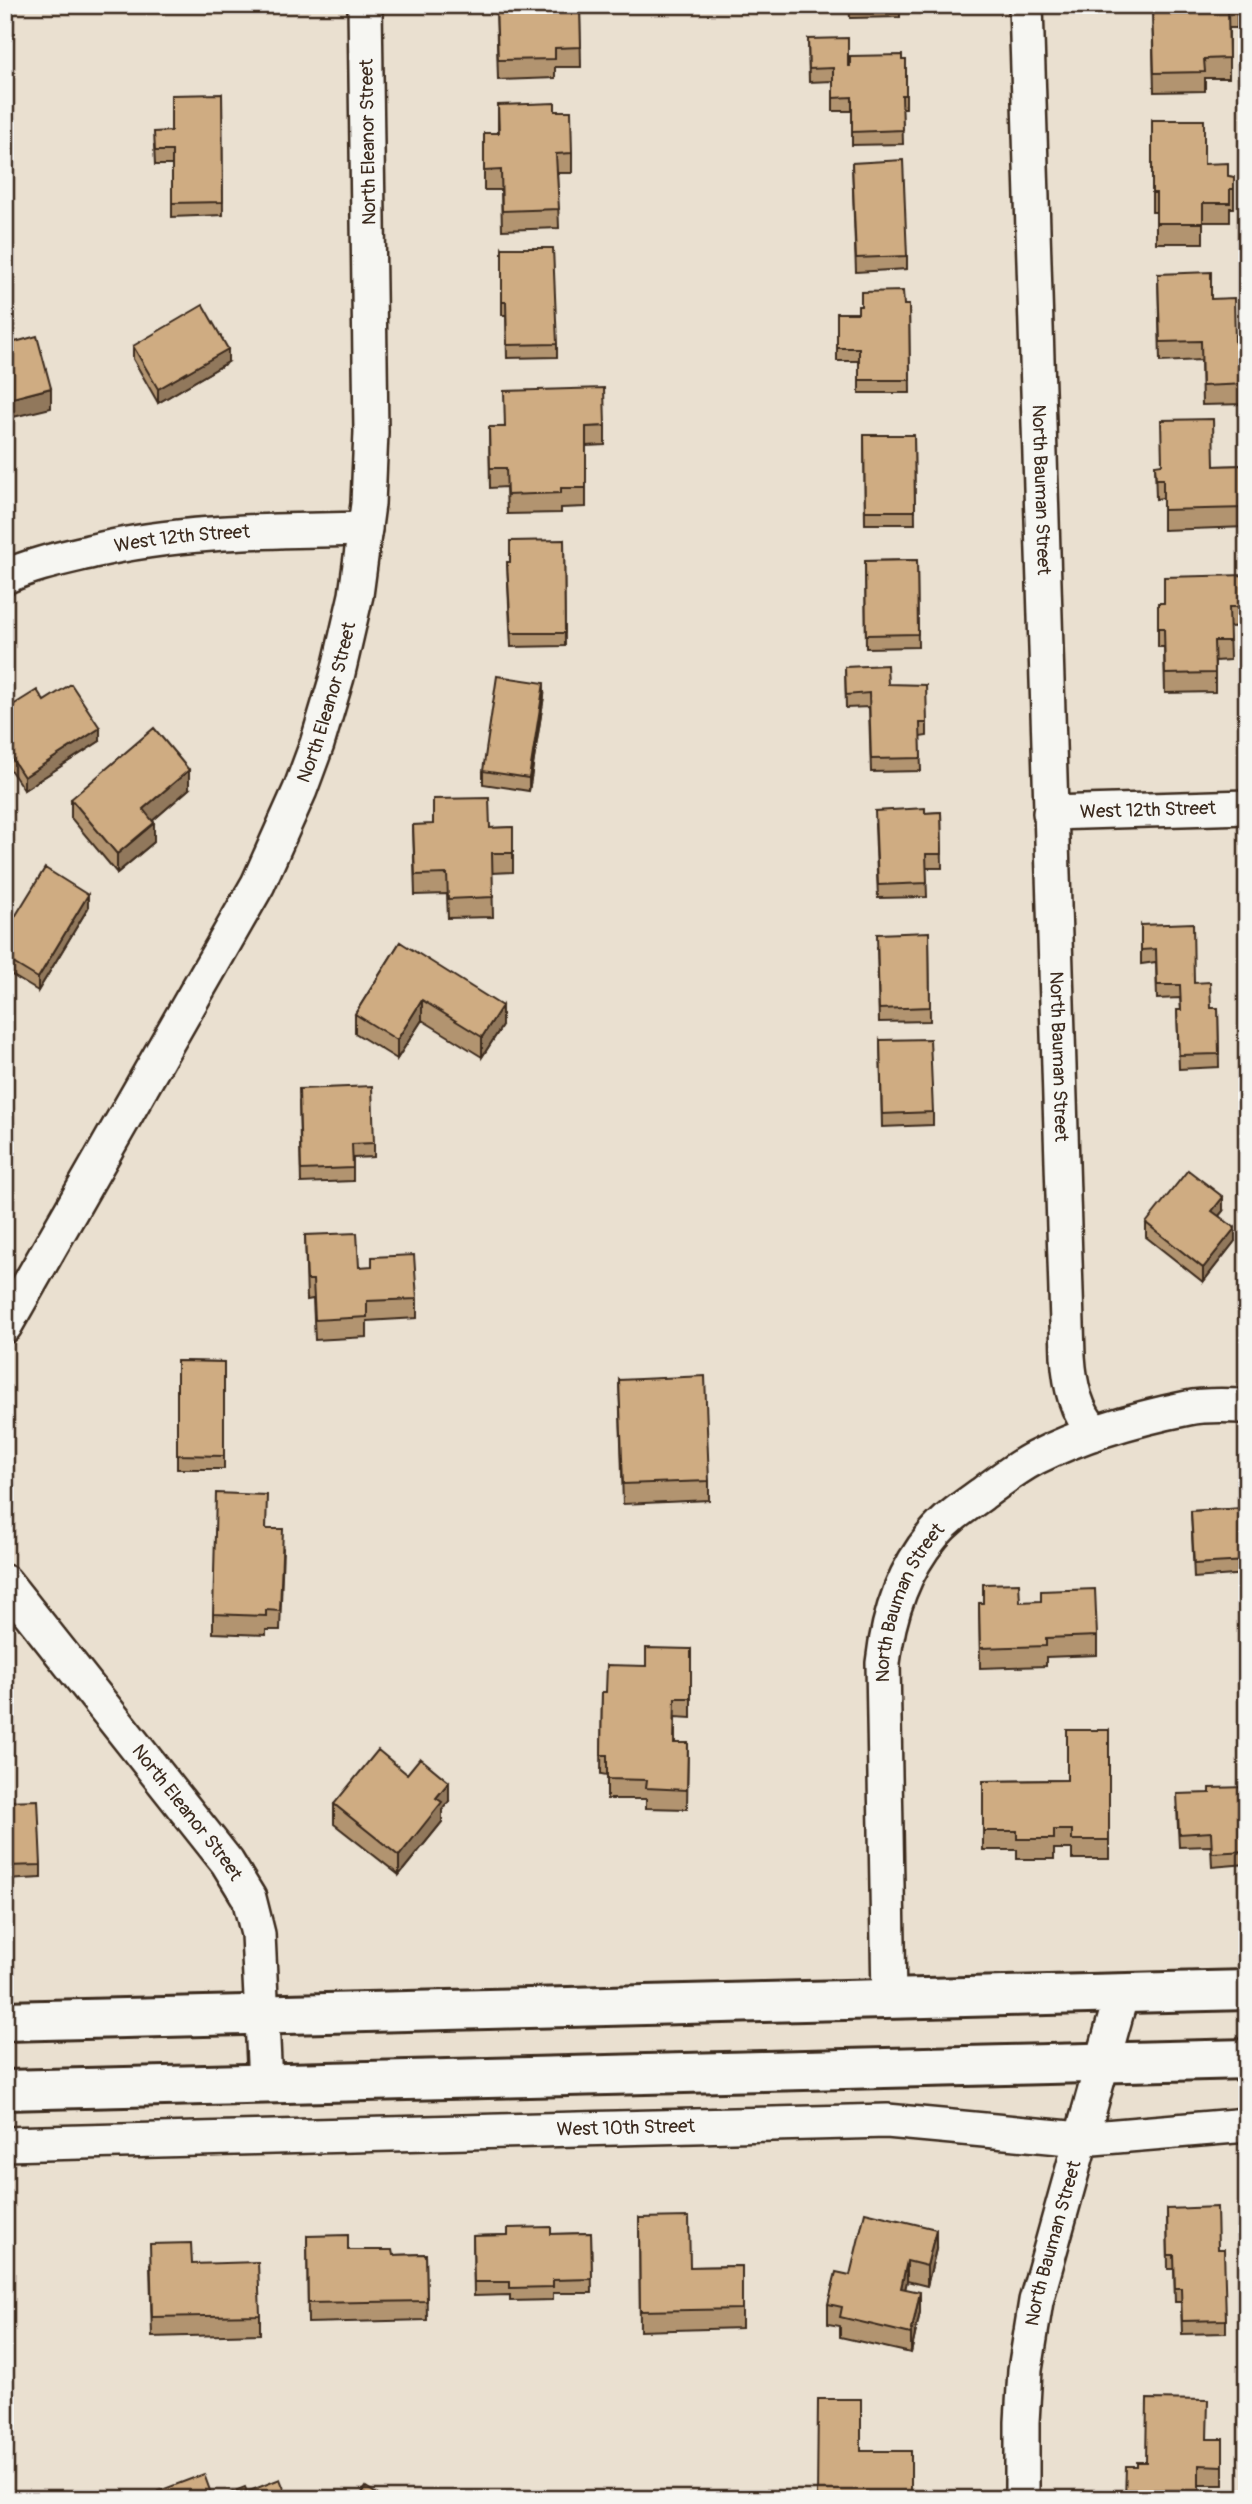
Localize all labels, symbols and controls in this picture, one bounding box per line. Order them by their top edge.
street label: North Eleanor Street [355,58,381,225]
street label: North Bauman Street [1026,404,1056,576]
street label: West 12th Street [112,520,251,558]
street label: North Eleanor Street [292,619,361,786]
street label: West 12th Street [1079,796,1217,824]
street label: North Bauman Street [1044,971,1073,1142]
street label: North Bauman Street [871,1518,950,1682]
street label: North Eleanor Street [127,1740,248,1886]
street label: West 10th Street [556,2114,696,2142]
street label: North Bauman Street [1020,2158,1087,2328]

